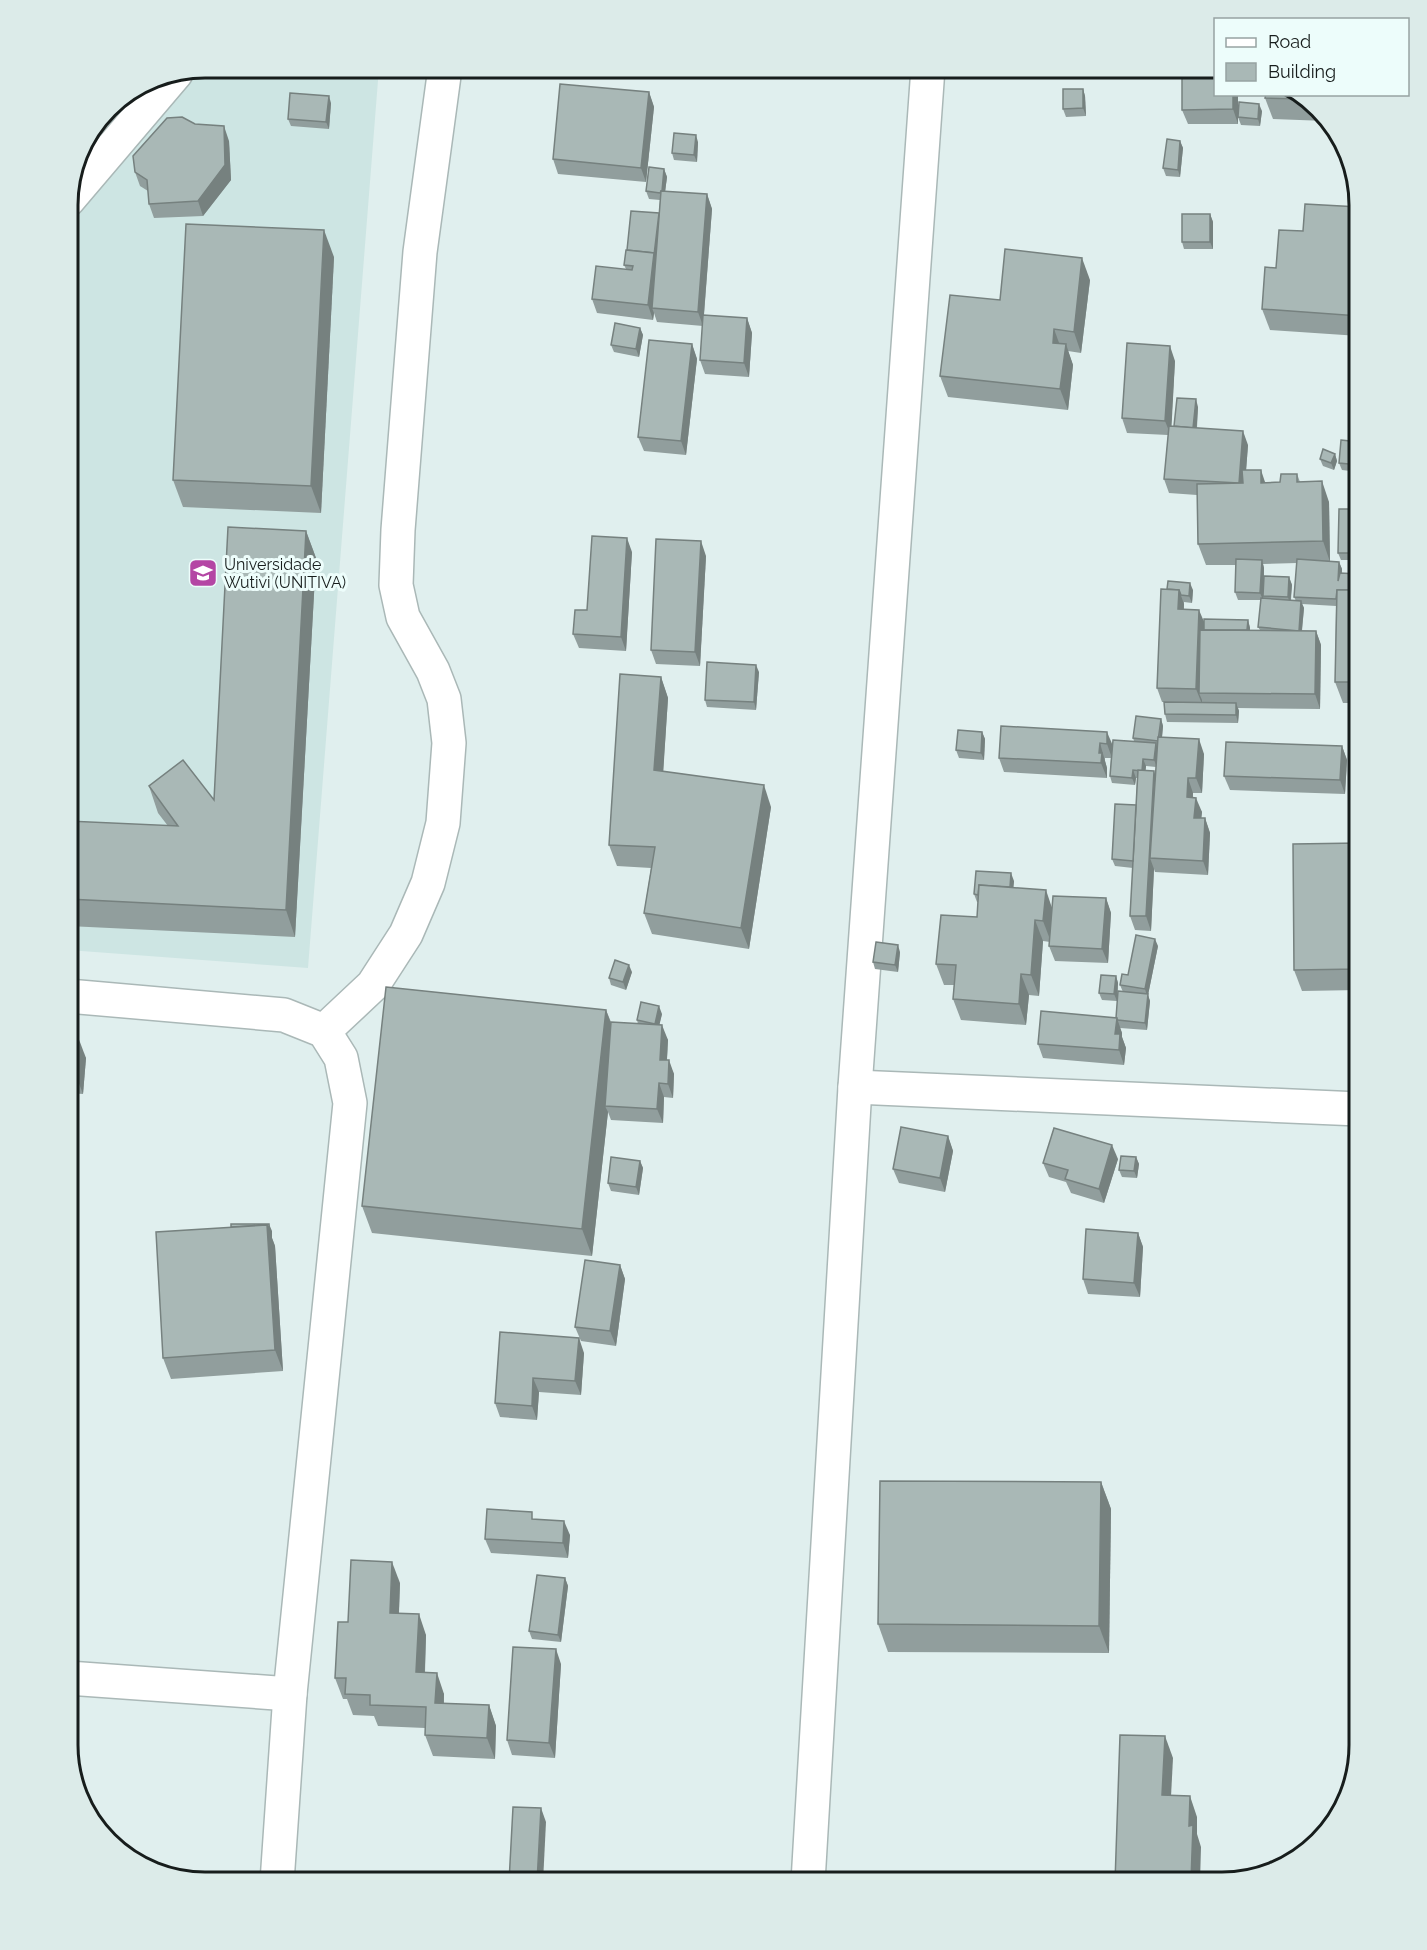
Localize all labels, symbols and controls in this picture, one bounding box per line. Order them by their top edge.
legend [1214,18,1409,96]
text: Road [1268,31,1311,52]
text: Building [1268,61,1336,82]
place label: Universidade Wutivi (UNITIVA) [224,555,346,592]
school or university icon: Universidade Wutivi (UNITIVA) [187,557,219,589]

